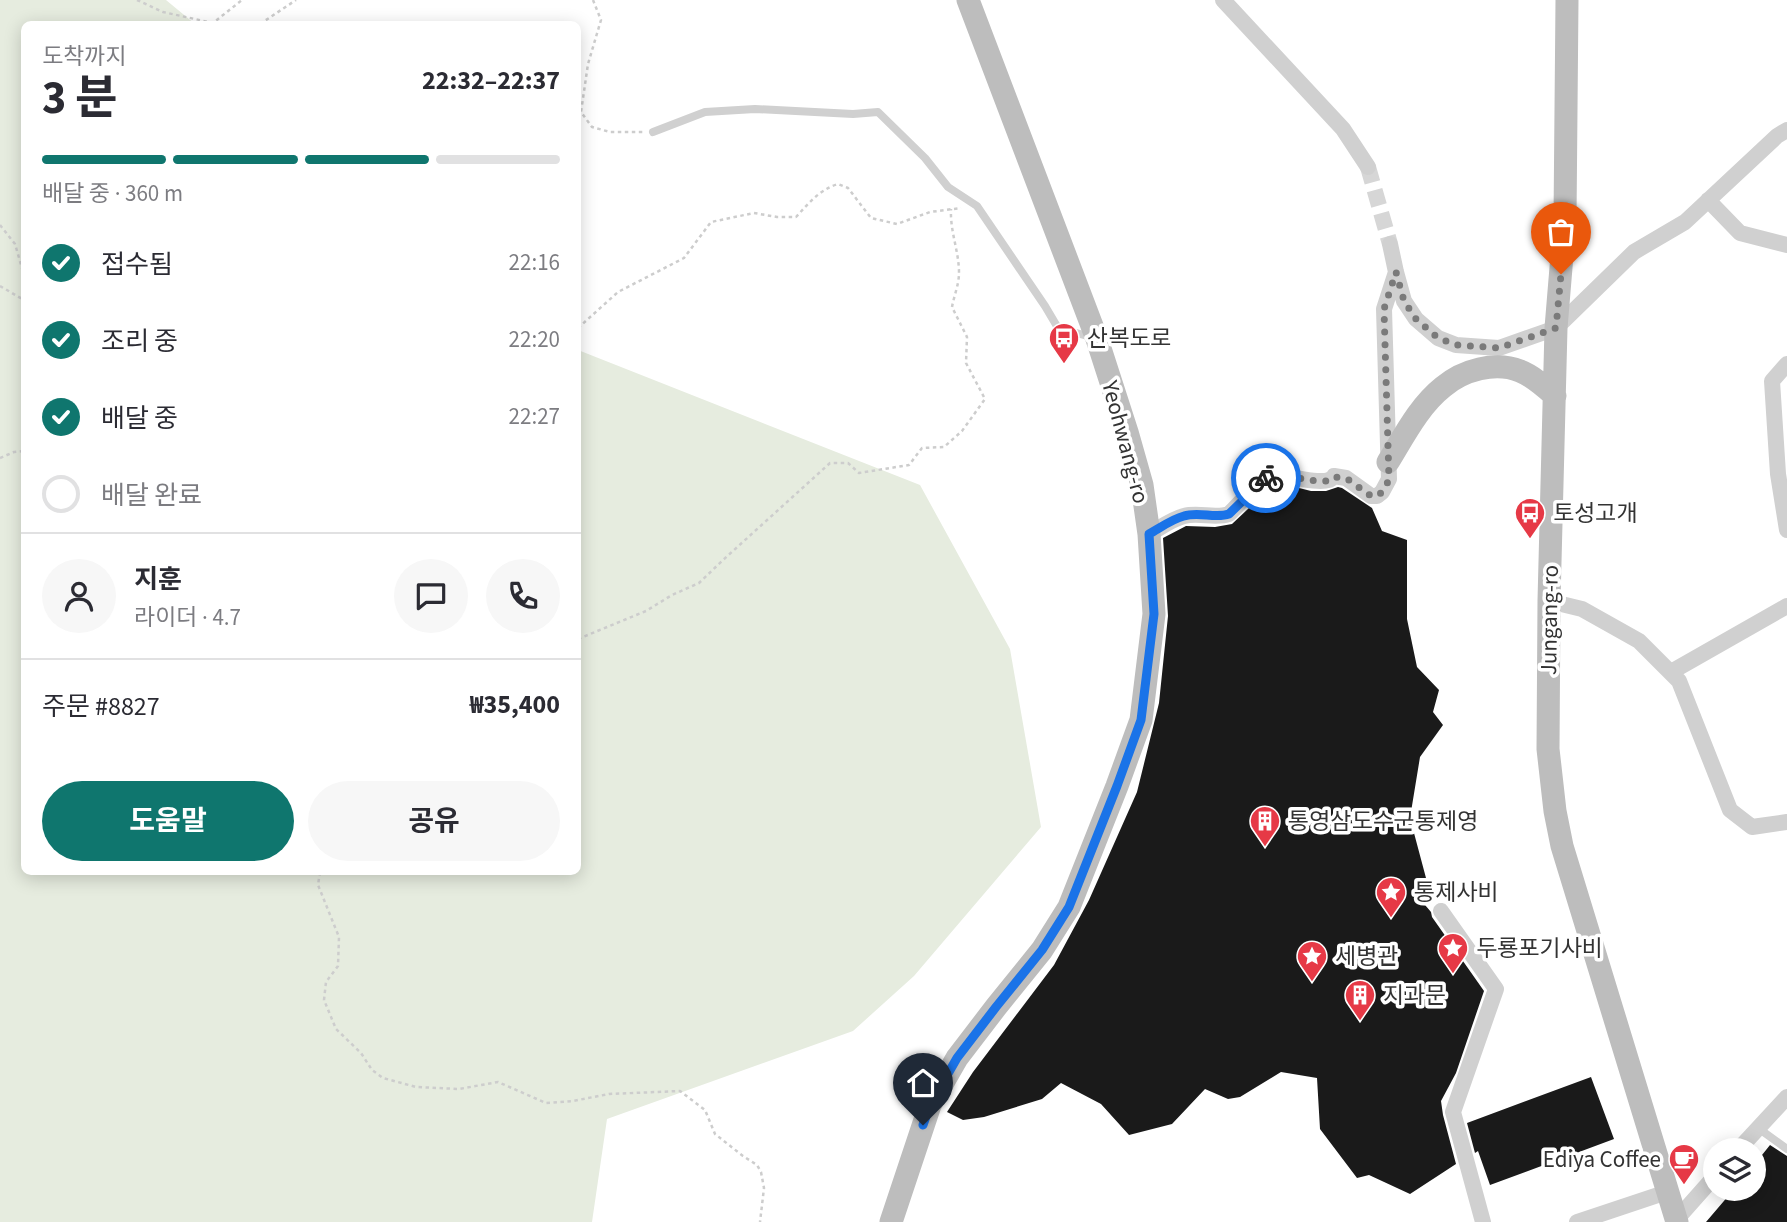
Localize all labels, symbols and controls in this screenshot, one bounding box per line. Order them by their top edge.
text: 도착까지 [42,40,127,73]
text: 22:32–22:37 [422,62,560,99]
text: 3 분 [42,66,118,131]
text: 배달 중 · 360 m [42,177,183,210]
pin [1531,202,1591,274]
icon: bag [1542,213,1580,251]
icon: check [42,244,80,282]
text: 접수됨 [101,246,173,283]
text: 22:16 [509,246,560,279]
icon: check [42,321,80,359]
bus stop icon: 산복도로 [1047,321,1081,365]
place label: 산복도로 [1087,322,1172,355]
text: 조리 중 [101,323,178,360]
text: 22:20 [509,323,560,356]
street label: Yeohwang-ro [1093,376,1158,507]
icon: check [42,398,80,436]
text: 배달 중 [101,400,178,437]
text: 22:27 [509,400,560,433]
courier [1231,443,1301,513]
icon: bike [1247,459,1285,497]
text: 배달 완료 [101,477,202,514]
bus stop icon: 토성고개 [1513,496,1547,540]
place label: 토성고개 [1553,497,1638,530]
button: person [42,559,116,633]
button: chat [394,559,468,633]
button: phone [486,559,560,633]
text: 지훈 [134,561,182,598]
street label: Jungang-ro [1532,564,1567,676]
text: 라이더 · 4.7 [134,601,241,634]
text: ₩35,400 [470,686,560,723]
text: 주문 #8827 [42,688,160,725]
button: 도움말 [42,781,294,861]
button: 공유 [308,781,560,861]
building icon: 통영삼도수군통제영 [1248,804,1282,848]
place label: 통영삼도수군통제영 [1288,805,1478,838]
place icon: 통제사비 [1374,875,1408,919]
place label: 통제사비 [1414,876,1499,909]
place icon: 두룡포기사비 [1436,931,1470,975]
place label: 두룡포기사비 [1476,932,1603,965]
place icon: 세병관 [1295,939,1329,983]
place label: 세병관 [1335,940,1398,973]
building icon: 지과문 [1343,978,1377,1022]
place label: 지과문 [1383,979,1446,1012]
pin [893,1053,953,1125]
icon: home [904,1064,942,1102]
map controls [1703,1138,1766,1201]
button: layers [1703,1138,1766,1201]
cafe icon: Ediya Coffee [1667,1142,1701,1186]
place label: Ediya Coffee [1543,1143,1661,1176]

